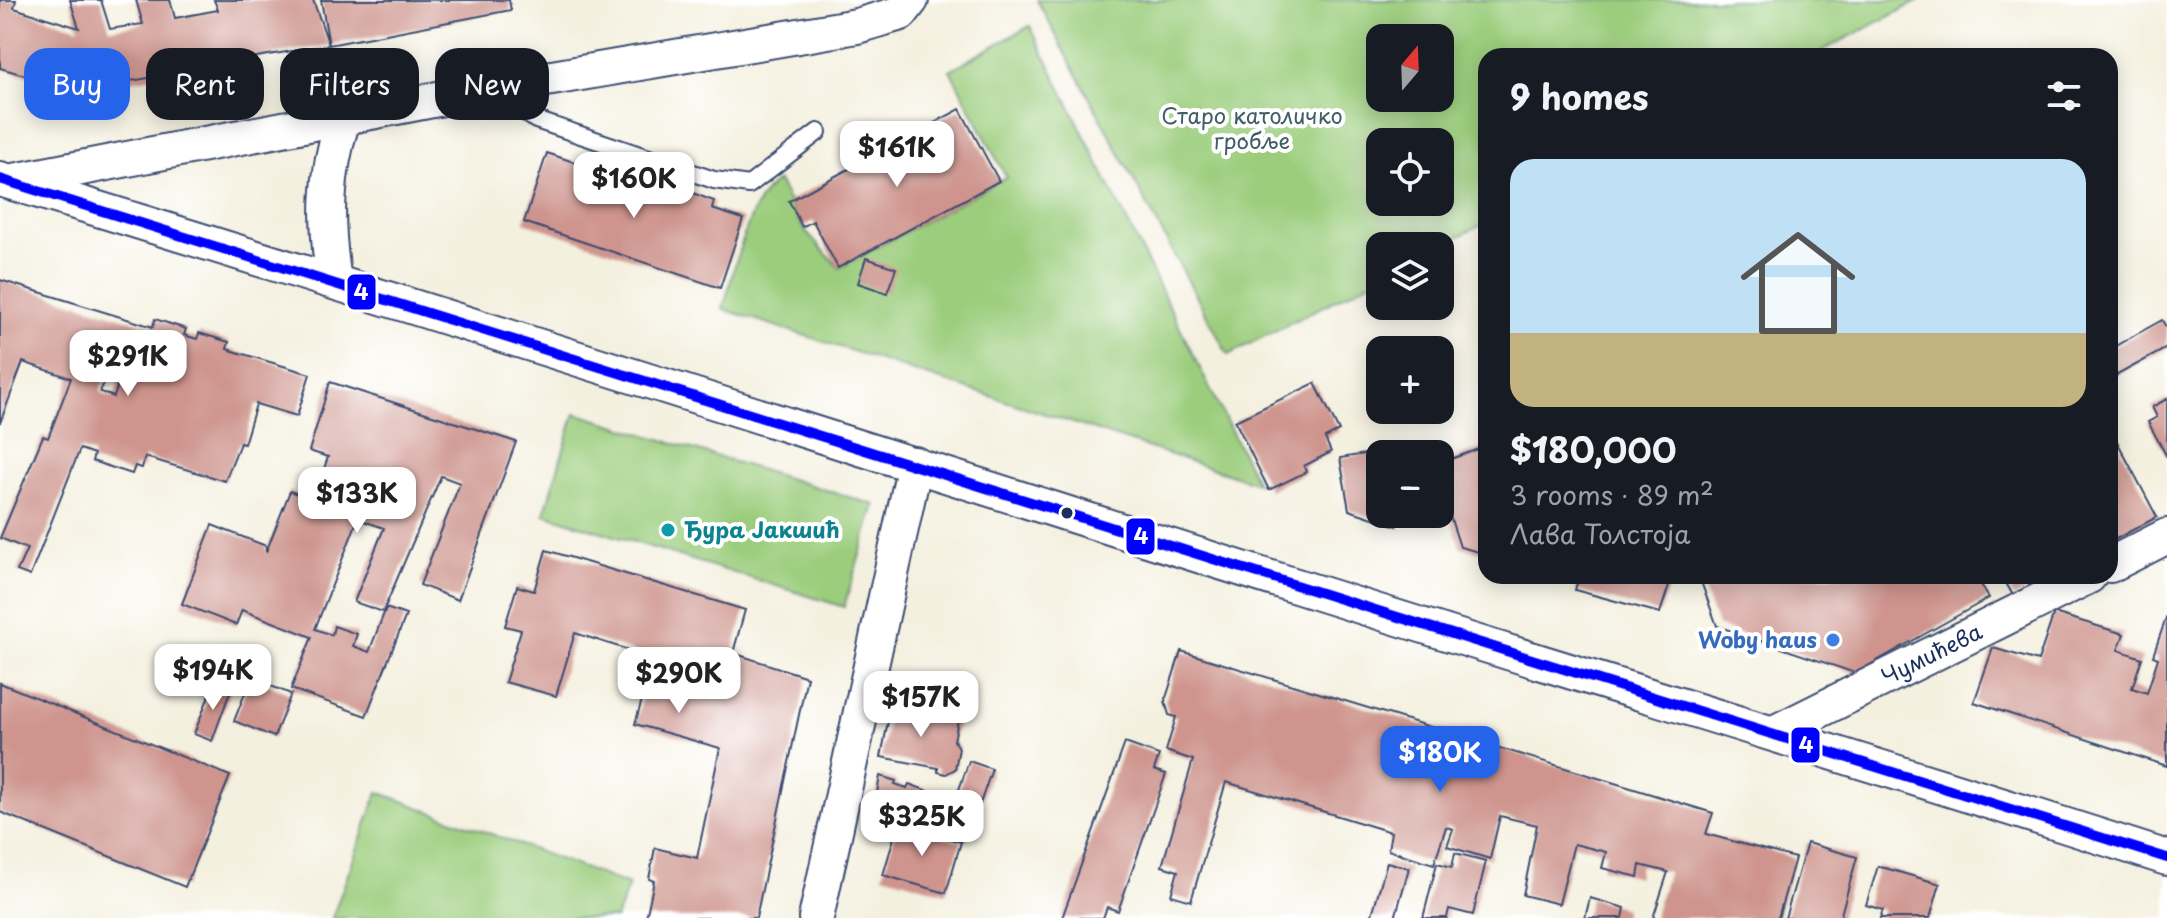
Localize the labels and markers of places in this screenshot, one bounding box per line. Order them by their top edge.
pin: $161K [841,121,953,189]
pin: $160K [578,152,690,220]
pin: $291K [72,330,184,398]
pin: $133K [301,467,413,535]
unlabelled marker [1059,505,1075,521]
place label: Ђура Јакшић [684,512,840,545]
marker: Ђура Јакшић [659,521,677,539]
place label: Woby haus [1698,622,1817,655]
marker: Woby haus [1824,631,1842,649]
pin: $194K [157,644,269,712]
pin: $290K [623,647,735,715]
pin: $157K [865,671,977,739]
pin: $180K [1384,726,1496,794]
pin: $325K [866,790,978,858]

